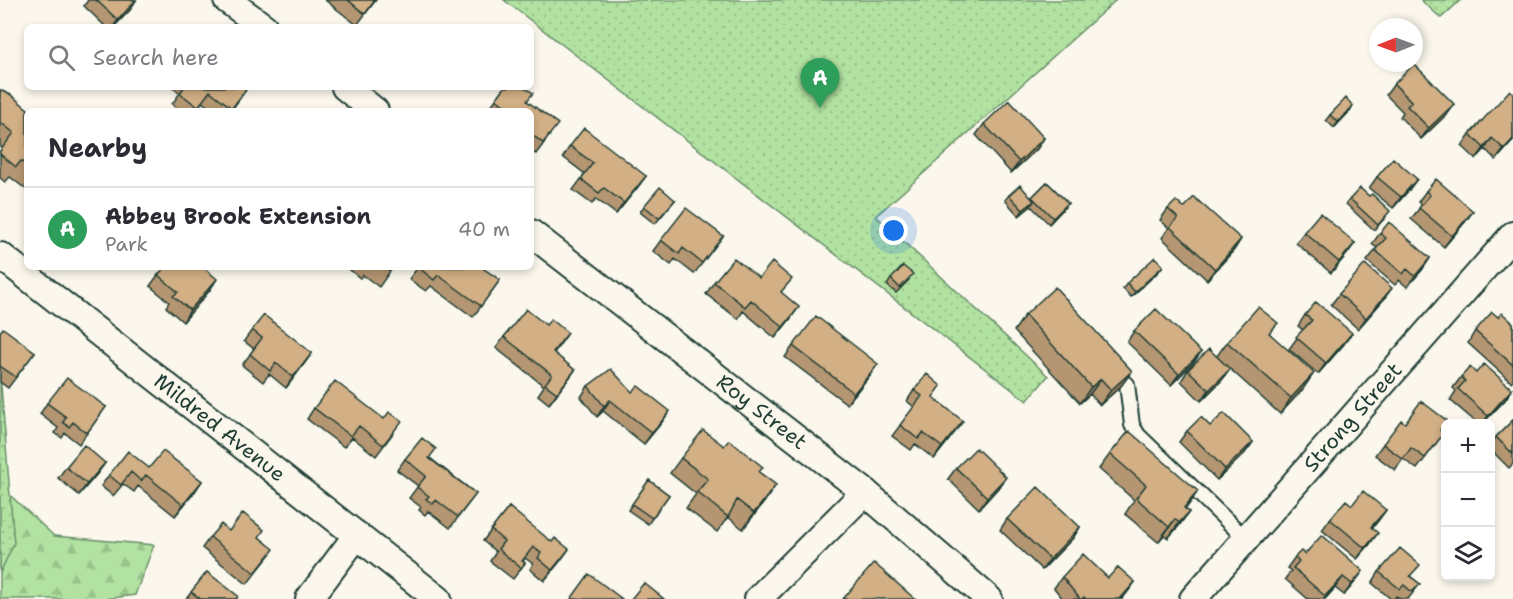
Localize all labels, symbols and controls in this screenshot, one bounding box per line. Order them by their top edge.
north arrow [1369,18,1423,72]
search box [24,24,534,90]
icon: search [45,41,78,74]
text: Search here [93,43,219,72]
pin: A [800,58,840,108]
text: Nearby [48,130,147,165]
text: Abbey Brook Extension [105,202,371,231]
text: A [60,216,75,242]
text: 40 m [458,216,510,242]
your location [879,216,908,245]
text: Park [105,231,148,257]
street label: Strong Street [1297,357,1408,478]
street label: Mildred Avenue [148,367,291,488]
street label: Roy Street [711,368,813,456]
map controls [1441,419,1495,581]
button: + [1441,419,1495,473]
button: − [1441,473,1495,527]
button: layers [1441,527,1495,581]

